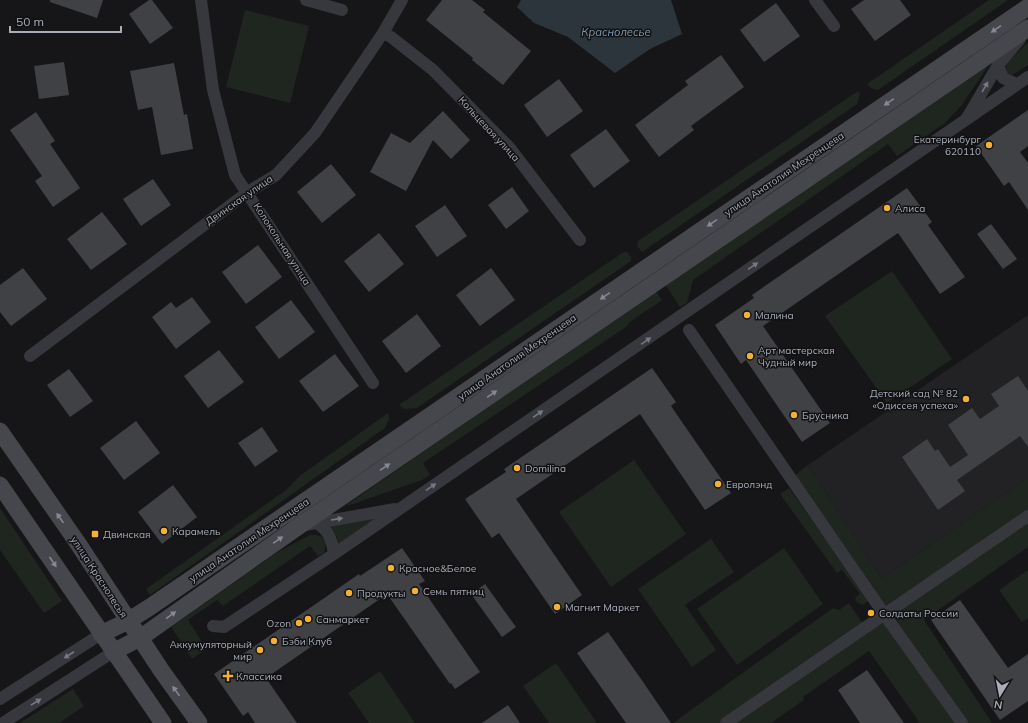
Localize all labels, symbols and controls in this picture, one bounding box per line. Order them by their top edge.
scale bar [10,8,121,34]
text: 50 m [16,14,44,29]
water label: Краснолесье [581,25,651,39]
one-way arrow [991,25,1001,33]
one-way arrow [981,81,988,93]
street label: Кольцевая улица [456,94,522,164]
one-way arrow [883,98,894,106]
street label: улица Анатолия Мехренцева [722,129,846,219]
place label: Екатеринбург 620110 [914,133,982,158]
marker: Екатеринбург 620110 [984,140,994,150]
street label: Двинская улица [203,172,275,228]
street label: Колокольная улица [250,200,314,288]
place label: Алиса [895,202,925,215]
marker: Алиса [882,203,892,213]
one-way arrow [707,219,717,227]
one-way arrow [747,262,758,270]
one-way arrow [599,293,610,300]
place label: Малина [755,309,794,322]
marker: Малина [742,310,752,320]
street label: улица Анатолия Мехренцева [455,311,579,403]
one-way arrow [641,337,651,345]
place label: Арт мастерская Чудный мир [758,344,835,369]
marker: Арт мастерская Чудный мир [745,351,755,361]
place label: Детский сад № 82 «Одиссея успеха» [870,387,959,412]
one-way arrow [487,390,498,398]
marker: Детский сад № 82 «Одиссея успеха» [961,394,971,404]
place label: Брусника [802,409,849,422]
one-way arrow [533,410,544,418]
marker: Брусника [789,410,799,420]
place label: Domilina [525,462,566,475]
one-way arrow [380,463,390,471]
marker: Domilina [512,463,522,473]
place label: Евролэнд [726,478,772,491]
marker: Евролэнд [713,479,723,489]
one-way arrow [426,483,436,491]
street label: улица Анатолия Мехренцева [187,495,311,585]
one-way arrow [56,513,64,524]
one-way arrow [331,516,343,522]
place label: Карамель [172,525,221,538]
marker: Карамель [159,526,169,536]
place label: Двинская [103,528,151,541]
marker: Двинская [90,529,100,539]
street label: улица Краснолесья [68,534,130,620]
one-way arrow [272,536,283,544]
one-way arrow [49,557,57,568]
place label: Красное&Белое [399,562,477,575]
marker: Красное&Белое [386,563,396,573]
place label: Семь пятниц [423,585,484,598]
marker: Семь пятниц [410,586,420,596]
place label: Продукты [357,587,405,600]
marker: Продукты [344,588,354,598]
place label: Магнит Маркет [565,601,640,614]
marker: Магнит Маркет [552,602,562,612]
place label: Солдаты России [879,607,958,620]
marker: Солдаты России [866,608,876,618]
one-way arrow [166,611,177,619]
place label: Санмаркет [316,613,370,626]
marker: Санмаркет [303,614,313,624]
place label: Ozon [267,617,291,630]
marker: Ozon [294,618,304,628]
place label: Бэби Клуб [282,635,332,648]
marker: Бэби Клуб [269,636,279,646]
place label: Аккумуляторный мир [169,638,252,663]
marker: Аккумуляторный мир [255,645,265,655]
one-way arrow [63,651,74,659]
place label: Классика [236,670,282,683]
marker: Классика [223,671,233,681]
north arrow [980,675,1020,715]
one-way arrow [172,686,180,697]
text: N [993,697,1004,712]
one-way arrow [30,699,42,706]

